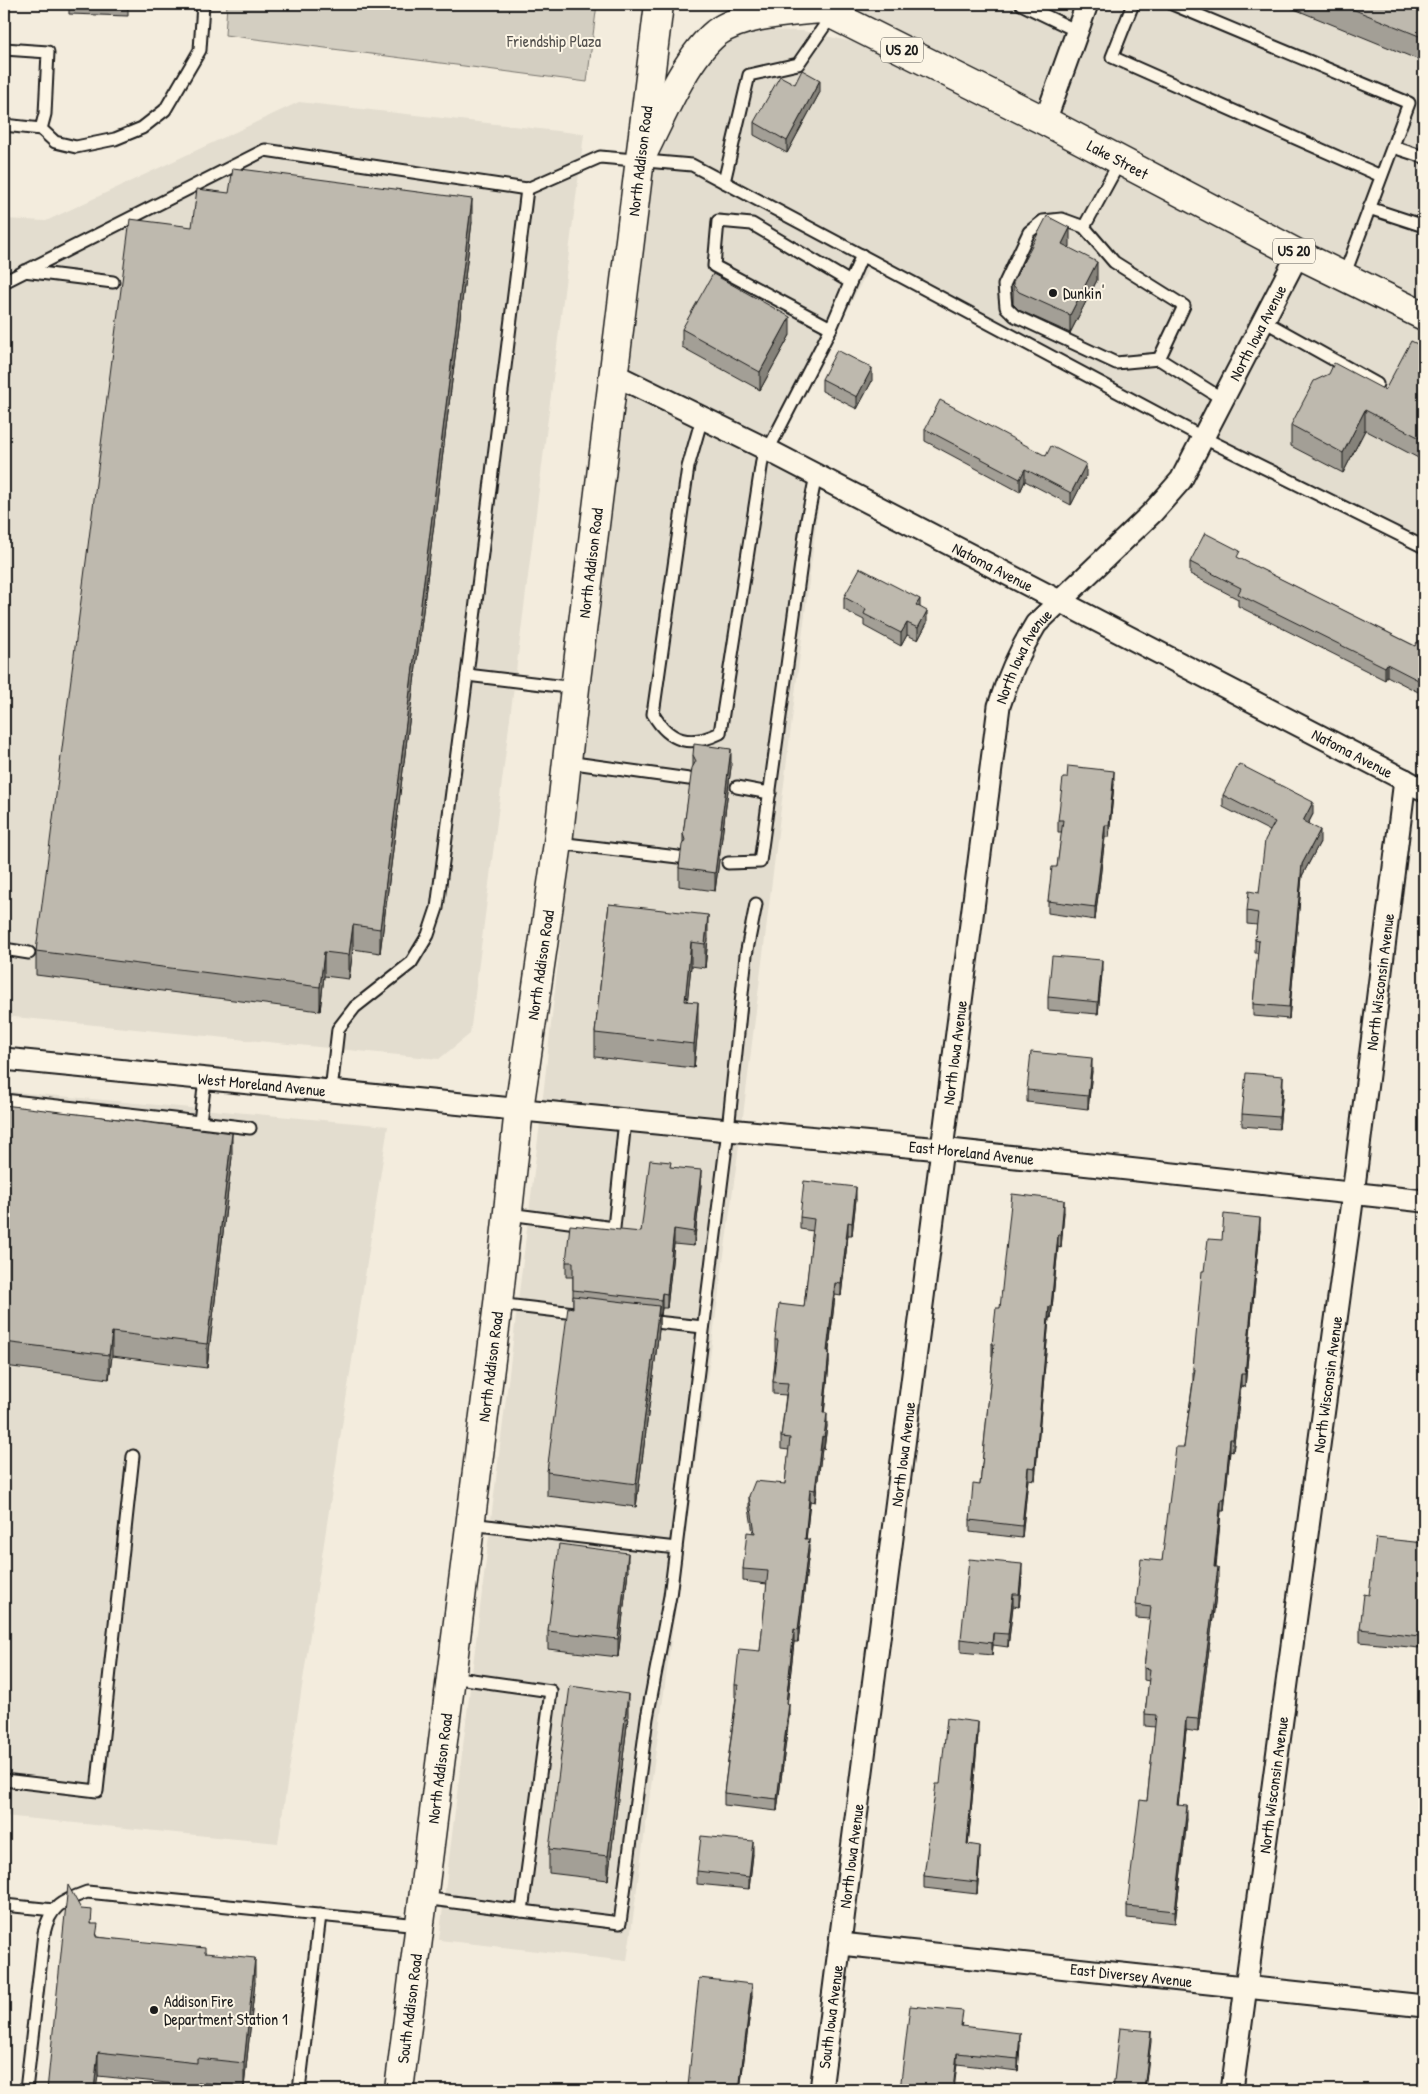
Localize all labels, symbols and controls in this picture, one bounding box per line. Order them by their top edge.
park label: Friendship Plaza [506,30,601,52]
road number: US 20 [881,38,923,62]
street label: North Addison Road [622,105,657,217]
street label: Lake Street [1083,134,1153,185]
road number: US 20 [1273,238,1315,264]
street label: North Iowa Avenue [1223,280,1292,384]
place label: Dunkin' [1063,282,1104,304]
marker: Dunkin' [1047,287,1059,299]
street label: North Addison Road [573,507,608,619]
street label: Natoma Avenue [949,537,1038,597]
street label: North Iowa Avenue [989,603,1057,707]
street label: Natoma Avenue [1308,723,1397,783]
street label: North Addison Road [521,908,559,1021]
street label: North Wisconsin Avenue [1360,911,1399,1052]
street label: North Iowa Avenue [937,998,972,1106]
street label: West Moreland Avenue [197,1067,327,1102]
street label: East Moreland Avenue [908,1135,1036,1170]
street label: North Addison Road [472,1310,508,1423]
street label: North Wisconsin Avenue [1307,1314,1347,1454]
street label: North Iowa Avenue [885,1400,920,1508]
street label: North Addison Road [422,1712,457,1825]
street label: North Wisconsin Avenue [1253,1714,1293,1855]
street label: North Iowa Avenue [833,1802,869,1910]
street label: South Addison Road [391,1953,427,2065]
street label: East Diversey Avenue [1069,1957,1194,1992]
street label: South Iowa Avenue [813,1963,848,2070]
place label: Addison Fire Department Station 1 [164,1990,288,2030]
marker: Addison Fire Department Station 1 [148,2004,160,2016]

